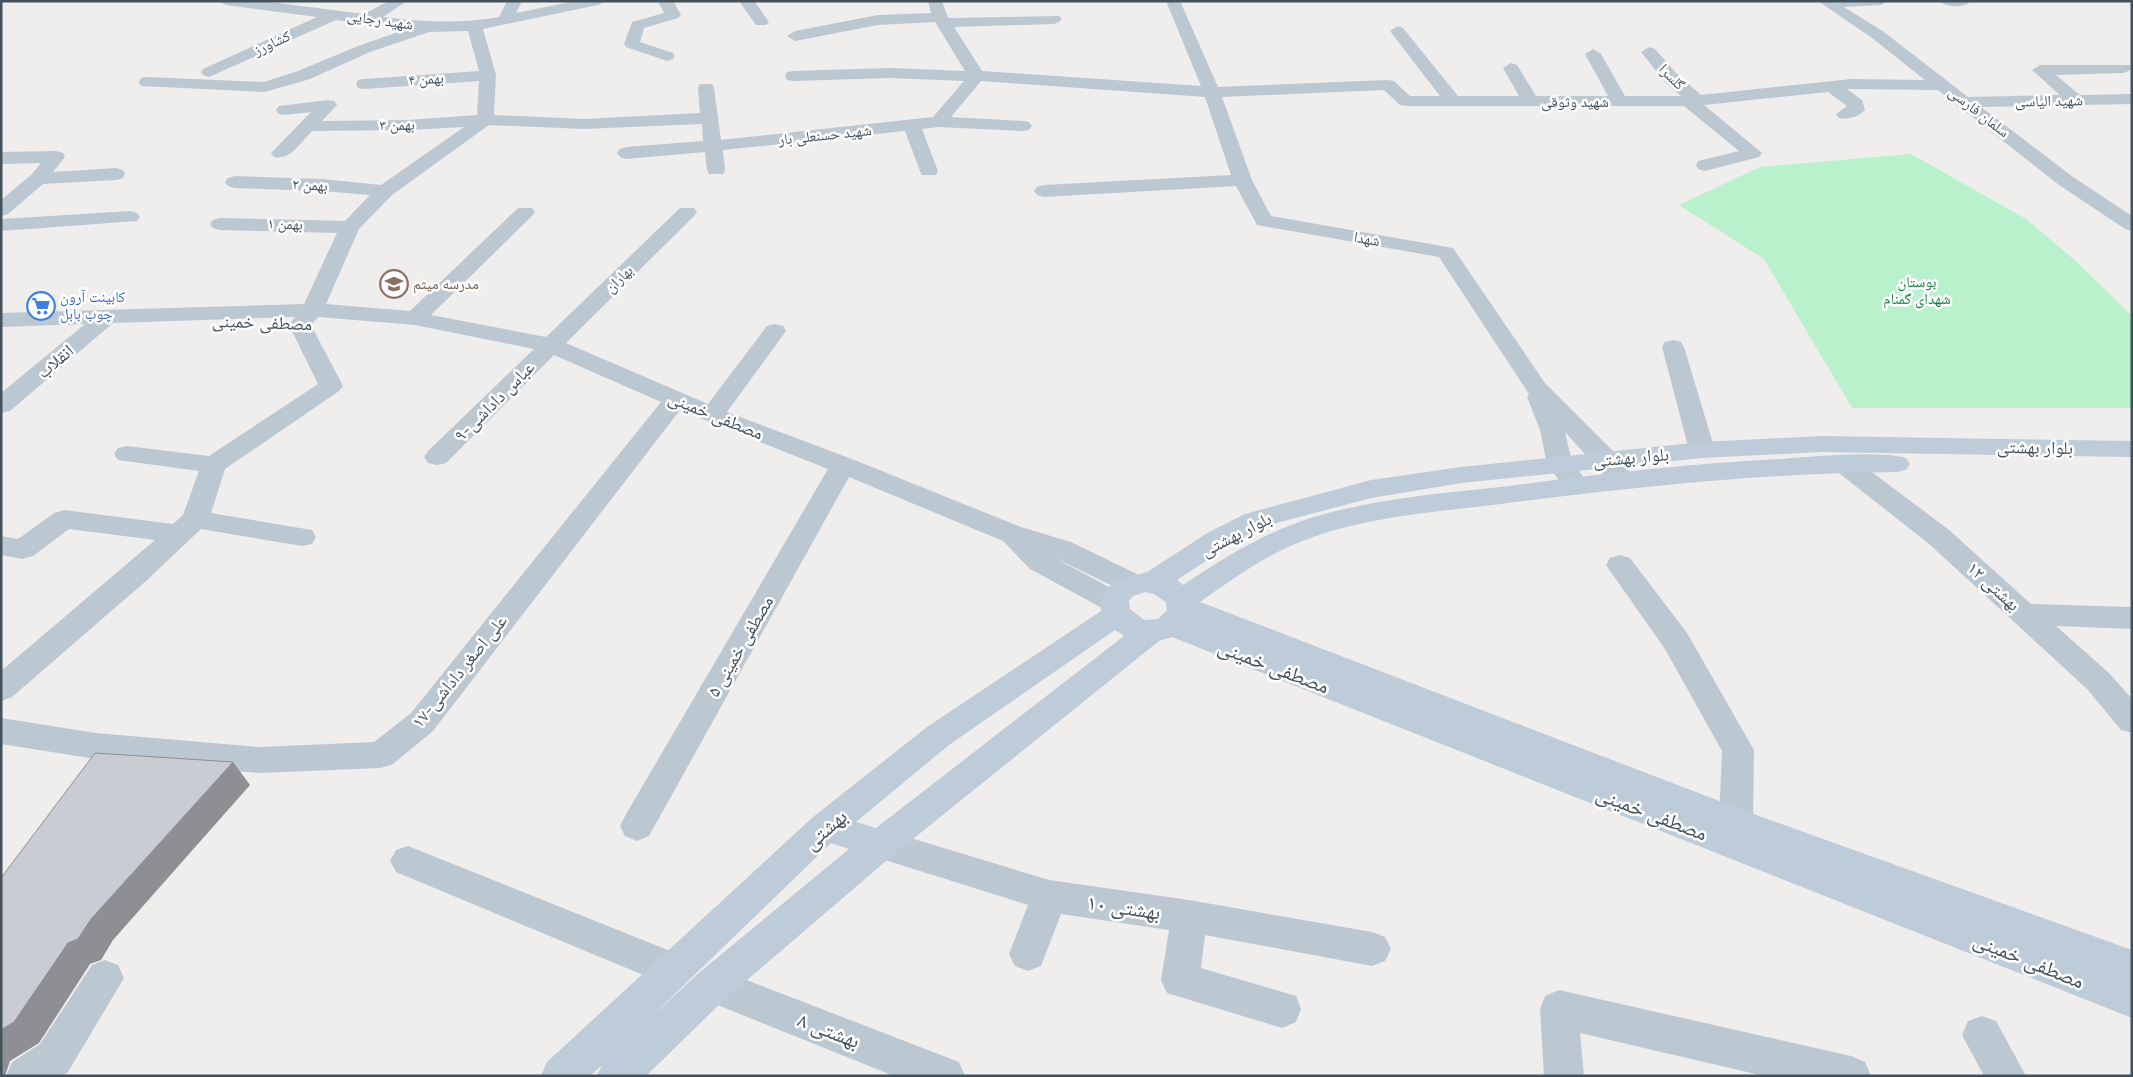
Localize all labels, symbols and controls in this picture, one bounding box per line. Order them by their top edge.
street label: شهید رجایی [346,6,414,35]
street label: کشاورز [250,27,293,60]
street label: گلسرا [1655,60,1689,94]
street label: بهمن ۴ [408,69,444,90]
street label: سلمان فارسی [1944,83,2013,142]
street label: شهید الیاسی [2015,91,2083,112]
street label: شهید وثوقی [1541,93,1609,112]
street label: بهمن ۳ [379,116,415,135]
street label: شهید حسنعلی بار [777,121,873,150]
street label: بهمن ۲ [292,175,328,196]
street label: بهمن ۱ [267,214,303,235]
street label: شهدا [1353,228,1382,250]
street label: بهاران [601,261,637,297]
school or university icon: مدرسه میثم [379,269,409,299]
park label: بوستان شهدای گمنام [1883,273,1951,309]
place label: مدرسه میثم [413,275,479,294]
place label: کابینت آرون چوب بابل [60,288,125,324]
supermarket icon: کابینت آرون چوب بابل [26,291,56,321]
street label: مصطفی خمینی [211,310,313,335]
street label: انقلاب [33,340,78,383]
street label: عباس داداشی-۹ [449,356,539,446]
street label: مصطفی خمینی [665,386,767,444]
street label: بلوار بهشتی [1997,436,2073,459]
street label: بلوار بهشتی [1592,443,1670,472]
street label: بلوار بهشتی [1197,507,1275,562]
street label: بهشتی ۱۲ [1963,557,2025,616]
street label: مصطفی خمینی ۵ [703,592,778,701]
street label: علی اصغر داداشی-۱۷ [407,610,512,733]
street label: مصطفی خمینی [1214,633,1333,700]
street label: مصطفی خمینی [1592,780,1711,847]
street label: بهشتی [798,803,853,855]
street label: بهشتی ۱۰ [1086,889,1162,926]
street label: مصطفی خمینی [1970,926,2088,994]
street label: بهشتی ۸ [794,1007,864,1054]

